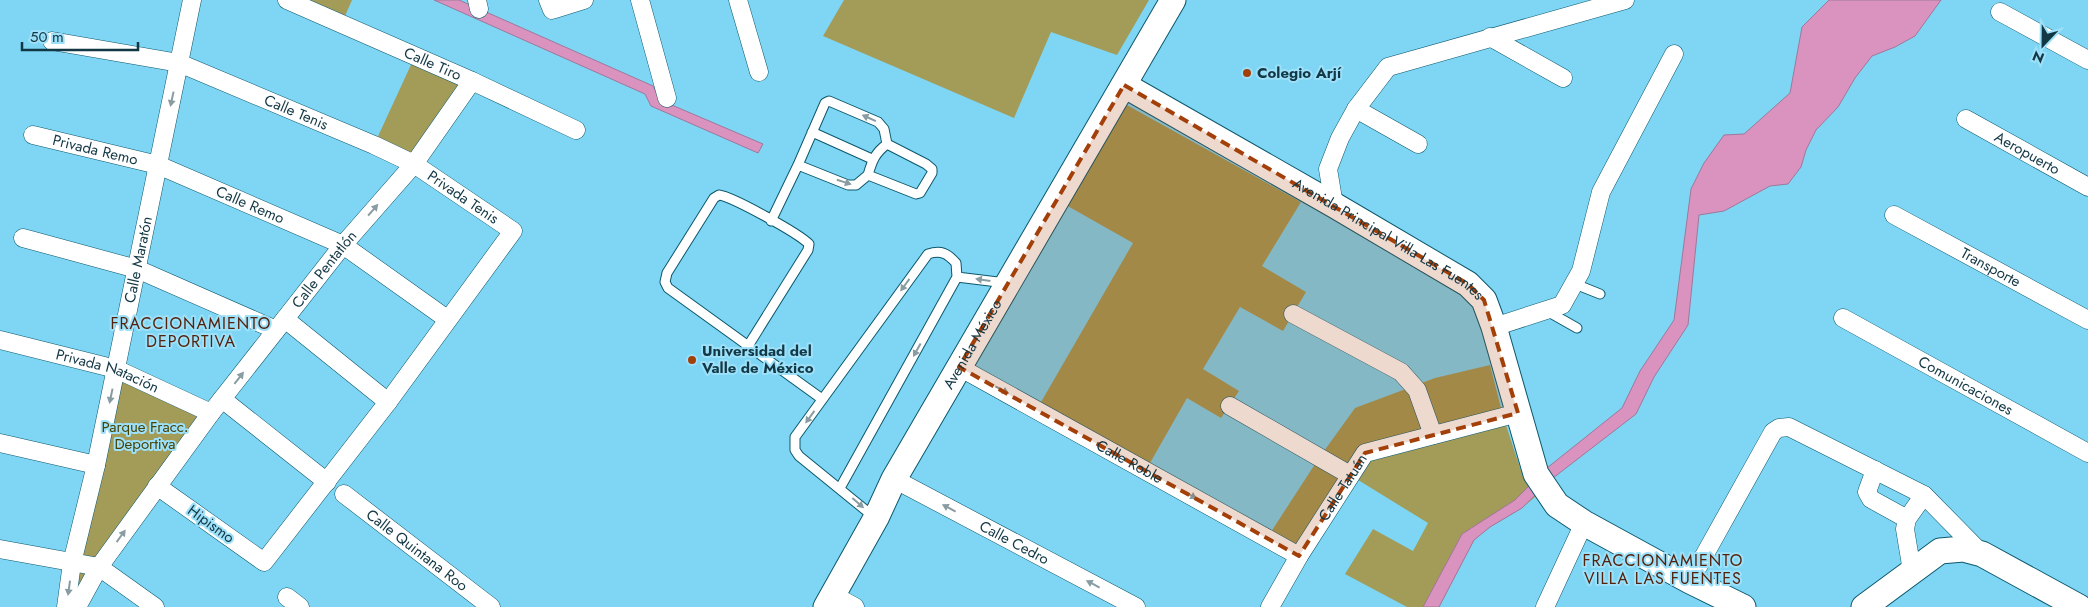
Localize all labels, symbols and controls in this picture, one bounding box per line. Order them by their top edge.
scale bar [22,20,139,52]
north arrow [2018,20,2068,70]
text: 50 m [30,26,64,48]
street label: Calle Tiro [400,42,465,86]
text: N [2029,46,2047,68]
place label: Colegio Arjí [1257,62,1342,84]
marker: Colegio Arjí [1241,67,1253,79]
street label: Calle Tenis [261,89,332,136]
one-way arrow [167,92,175,108]
one-way arrow [862,114,876,122]
street label: Aeropuerto [1990,126,2064,180]
street label: Privada Remo [50,129,140,171]
street label: Privada Tenis [423,165,503,229]
street label: Avenida Principal Villa Las Fuentes [1289,173,1489,305]
one-way arrow [836,179,851,187]
street label: Calle Remo [212,180,288,229]
one-way arrow [368,204,379,217]
street label: Calle Maratón [119,214,158,305]
street label: Calle Pentatlón [286,225,362,313]
street label: Transporte [1957,242,2025,293]
one-way arrow [974,276,990,284]
one-way arrow [900,278,910,292]
street label: Avenida México [938,295,1007,393]
district label: FRACCIONAMIENTO DEPORTIVA [111,312,271,353]
place label: Universidad del Valle de México [701,340,814,379]
street label: Privada Natación [54,343,163,398]
one-way arrow [912,343,921,357]
street label: Comunicaciones [1914,351,2017,421]
marker: Universidad del Valle de México [686,354,698,366]
one-way arrow [233,372,244,385]
one-way arrow [995,386,1009,394]
one-way arrow [107,388,115,403]
one-way arrow [805,410,815,423]
park label: Parque Fracc. Deportiva [102,416,188,455]
street label: Calle Roble [1092,434,1167,489]
street label: Calle Tatuán [1313,450,1373,525]
one-way arrow [1183,490,1197,499]
one-way arrow [852,497,864,508]
street label: Hipismo [183,500,239,548]
street label: Calle Quintana Roo [361,504,473,596]
one-way arrow [942,504,956,513]
street label: Calle Cedro [975,515,1053,570]
one-way arrow [116,529,126,543]
district label: FRACCIONAMIENTO VILLA LAS FUENTES [1583,549,1743,590]
one-way arrow [1085,580,1100,588]
one-way arrow [65,581,73,597]

